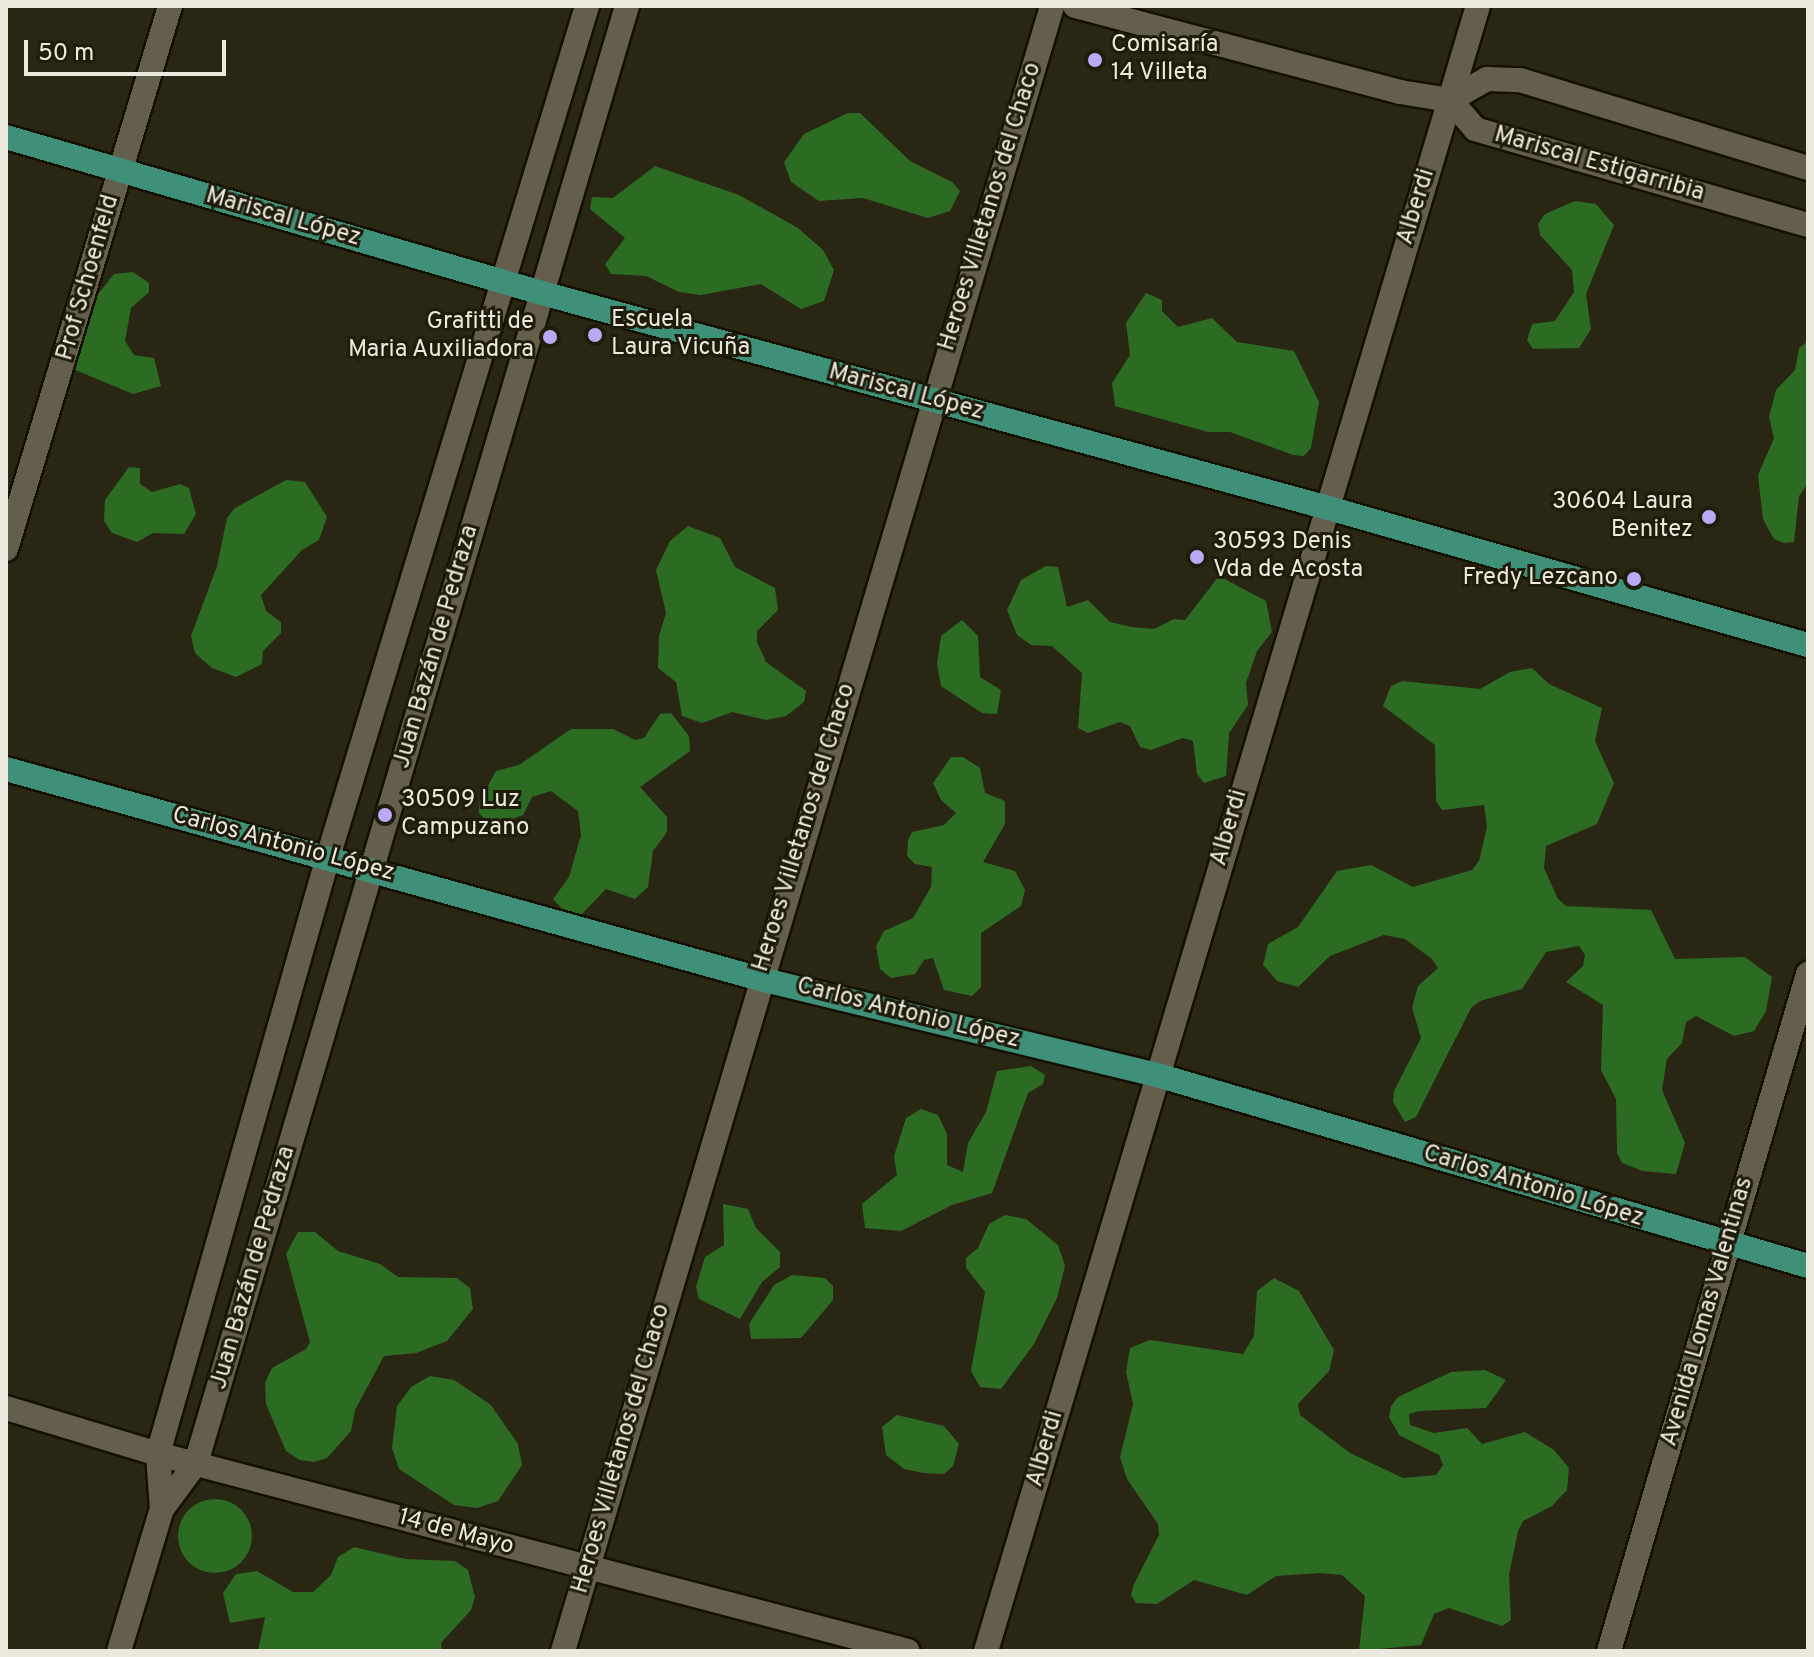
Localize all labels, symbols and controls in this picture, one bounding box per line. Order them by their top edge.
scale bar [28,24,230,74]
place label: Comisaría 14 Villeta [1111,32,1218,88]
text: 50 m [38,39,94,69]
marker: Comisaría 14 Villeta [1086,51,1104,69]
street label: Heroes Villetanos del Chaco [933,59,1049,355]
street label: Mariscal Estigarribia [1491,121,1707,209]
street label: Alberdi [1392,166,1442,248]
street label: Mariscal López [202,182,364,254]
street label: Prof Schoenfeld [52,192,126,364]
place label: Escuela Laura Vicuña [611,307,751,363]
place label: Grafitti de Maria Auxiliadora [347,309,534,365]
marker: Escuela Laura Vicuña [586,326,604,344]
marker: Grafitti de Maria Auxiliadora [541,328,559,346]
street label: Mariscal López [825,358,987,428]
place label: 30604 Laura Benitez [1552,489,1693,545]
marker: 30604 Laura Benitez [1700,508,1718,526]
street label: Juan Bazán de Pedraza [388,522,486,772]
place label: 30593 Denis Vda de Acosta [1213,529,1364,585]
marker: 30593 Denis Vda de Acosta [1188,548,1206,566]
place label: Fredy Lezcano [1462,565,1618,593]
marker: Fredy Lezcano [1625,570,1643,588]
street label: Heroes Villetanos del Chaco [747,680,863,976]
place label: 30509 Luz Campuzano [401,787,529,843]
street label: Alberdi [1205,787,1255,869]
street label: Carlos Antonio López [168,801,398,889]
marker: 30509 Luz Campuzano [376,806,394,824]
street label: Carlos Antonio López [793,972,1023,1056]
street label: Carlos Antonio López [1419,1140,1647,1234]
street label: Juan Bazán de Pedraza [205,1143,303,1393]
street label: Avenida Lomas Valentinas [1656,1174,1760,1450]
street label: Heroes Villetanos del Chaco [567,1300,677,1598]
street label: Alberdi [1021,1408,1071,1490]
street label: 14 de Mayo [395,1504,517,1562]

